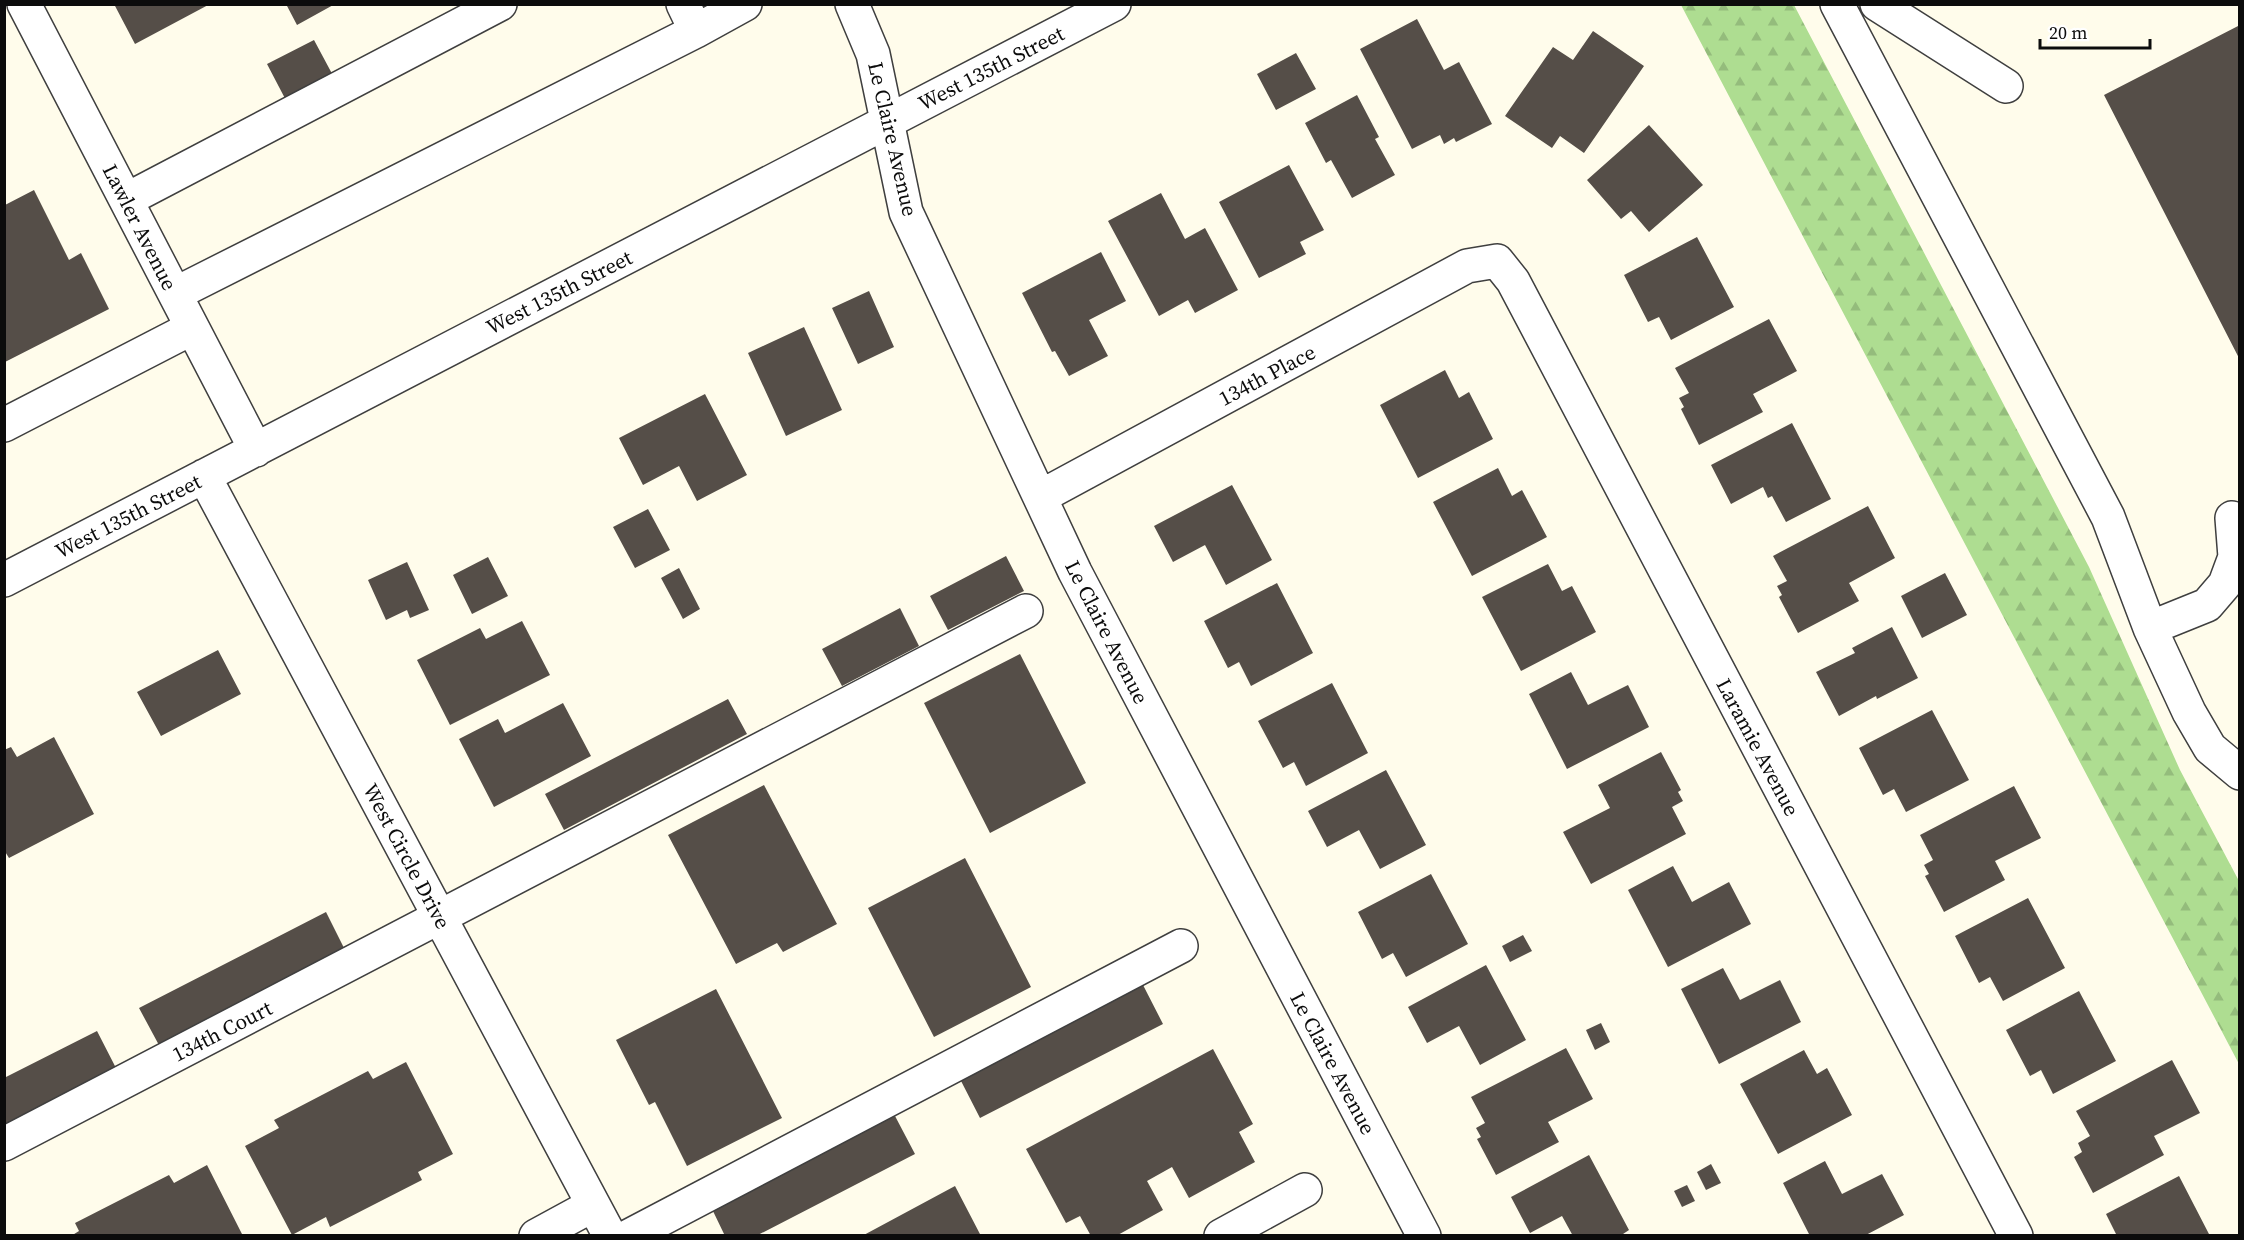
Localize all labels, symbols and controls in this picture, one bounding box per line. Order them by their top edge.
scale bar [2040,12,2150,50]
street label: West 135th Street [913,19,1069,117]
text: 20 m [2049,20,2087,45]
street label: Le Claire Avenue [861,59,925,219]
street label: Lawler Avenue [96,159,184,295]
street label: West 135th Street [481,243,637,341]
street label: 134th Place [1213,337,1321,413]
street label: West 135th Street [50,467,206,565]
street label: Le Claire Avenue [1058,555,1156,709]
street label: Laramie Avenue [1710,673,1806,821]
street label: West Circle Drive [356,778,458,934]
street label: Le Claire Avenue [1283,987,1383,1139]
street label: 134th Court [167,993,277,1069]

